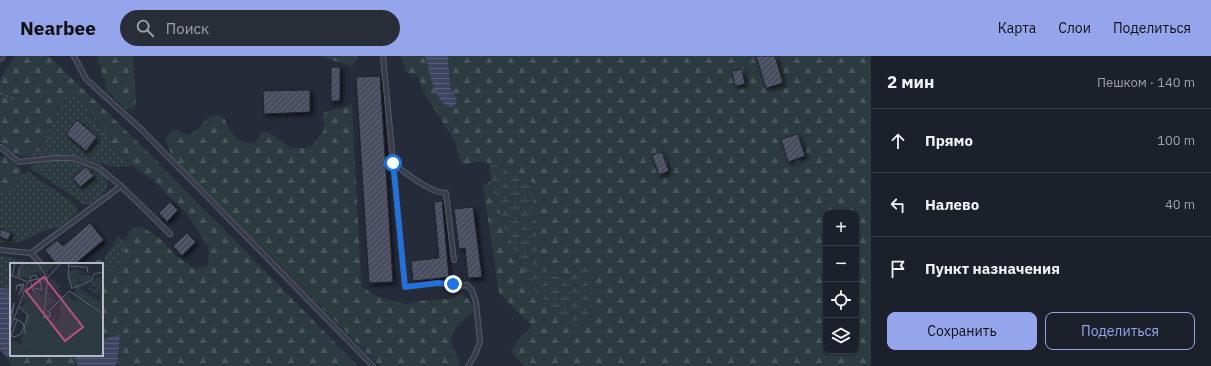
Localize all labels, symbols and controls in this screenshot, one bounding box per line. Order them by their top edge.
search box [120,10,400,46]
text: Nearbee [20,16,96,40]
icon: search [134,17,156,39]
text: Поиск [166,19,209,38]
text: Карта [998,19,1036,37]
text: Слои [1058,19,1091,37]
text: Поделиться [1113,19,1191,37]
text: 2 мин [887,71,934,93]
text: Пешком · 140 m [1097,74,1195,91]
icon: ahead [887,130,909,152]
text: Прямо [925,131,973,150]
text: 100 m [1157,132,1195,149]
route start [384,154,402,172]
icon: left [887,194,909,216]
text: Налево [925,195,979,214]
text: 40 m [1165,196,1195,213]
map controls [823,210,859,354]
button: + [823,210,859,246]
button: − [823,246,859,282]
icon: arrive [887,258,909,280]
text: Пункт назначения [925,259,1060,278]
inset map [10,263,103,356]
route end [444,275,462,293]
button: locate [823,282,859,318]
button: Сохранить [887,312,1037,350]
button: Поделиться [1045,312,1195,350]
button: layers [823,318,859,354]

